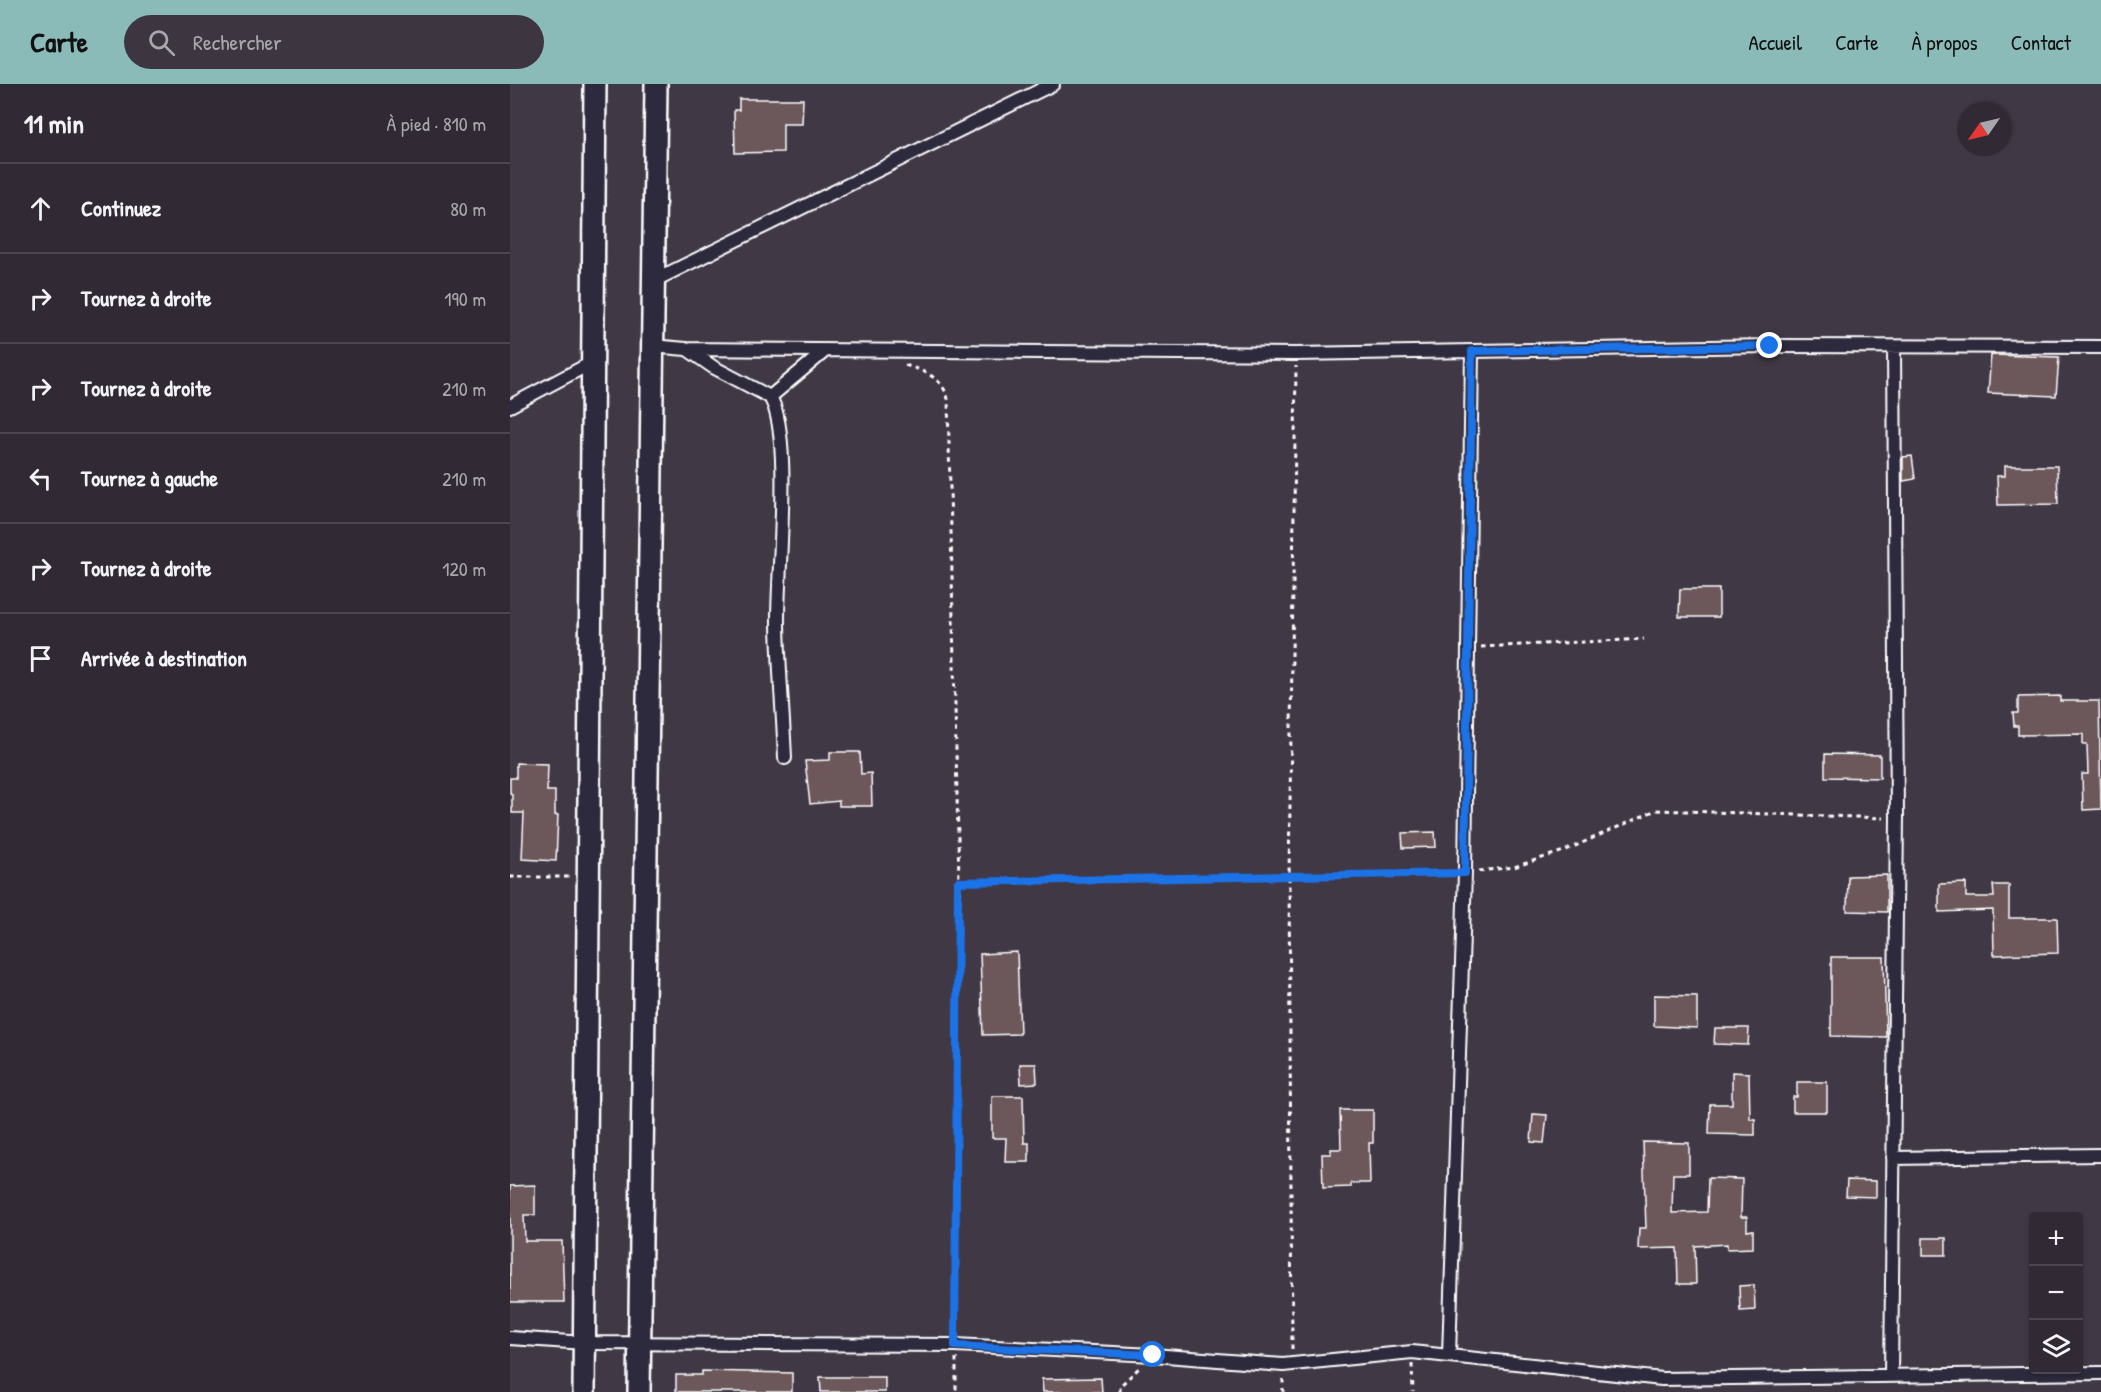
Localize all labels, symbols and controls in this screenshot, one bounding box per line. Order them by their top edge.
search box [124,15,544,69]
text: Carte [30,23,88,61]
icon: search [145,26,178,59]
text: Rechercher [193,27,282,57]
text: Accueil [1749,28,1802,57]
text: Carte [1835,28,1879,57]
text: À propos [1912,28,1978,57]
text: Contact [2011,28,2071,57]
north arrow [1957,102,2011,156]
text: 11 min [24,106,84,141]
text: À pied · 810 m [387,110,486,137]
icon: ahead [24,192,57,225]
text: Continuez [81,193,161,223]
text: 80 m [450,195,486,222]
icon: right [24,282,57,315]
text: Tournez à droite [81,283,211,313]
text: 190 m [444,285,486,312]
route end [1756,332,1782,358]
icon: right [24,372,57,405]
text: Tournez à droite [81,373,211,403]
text: 210 m [442,375,486,402]
icon: left [24,462,57,495]
text: Tournez à gauche [81,463,218,493]
text: 210 m [442,465,486,492]
icon: right [24,552,57,585]
text: Tournez à droite [81,553,211,583]
text: 120 m [442,555,486,582]
icon: arrive [24,642,57,675]
text: Arrivée à destination [81,643,247,673]
map controls [2029,1212,2083,1374]
button: + [2029,1212,2083,1266]
button: − [2029,1266,2083,1320]
button: layers [2029,1320,2083,1374]
route start [1139,1341,1165,1367]

